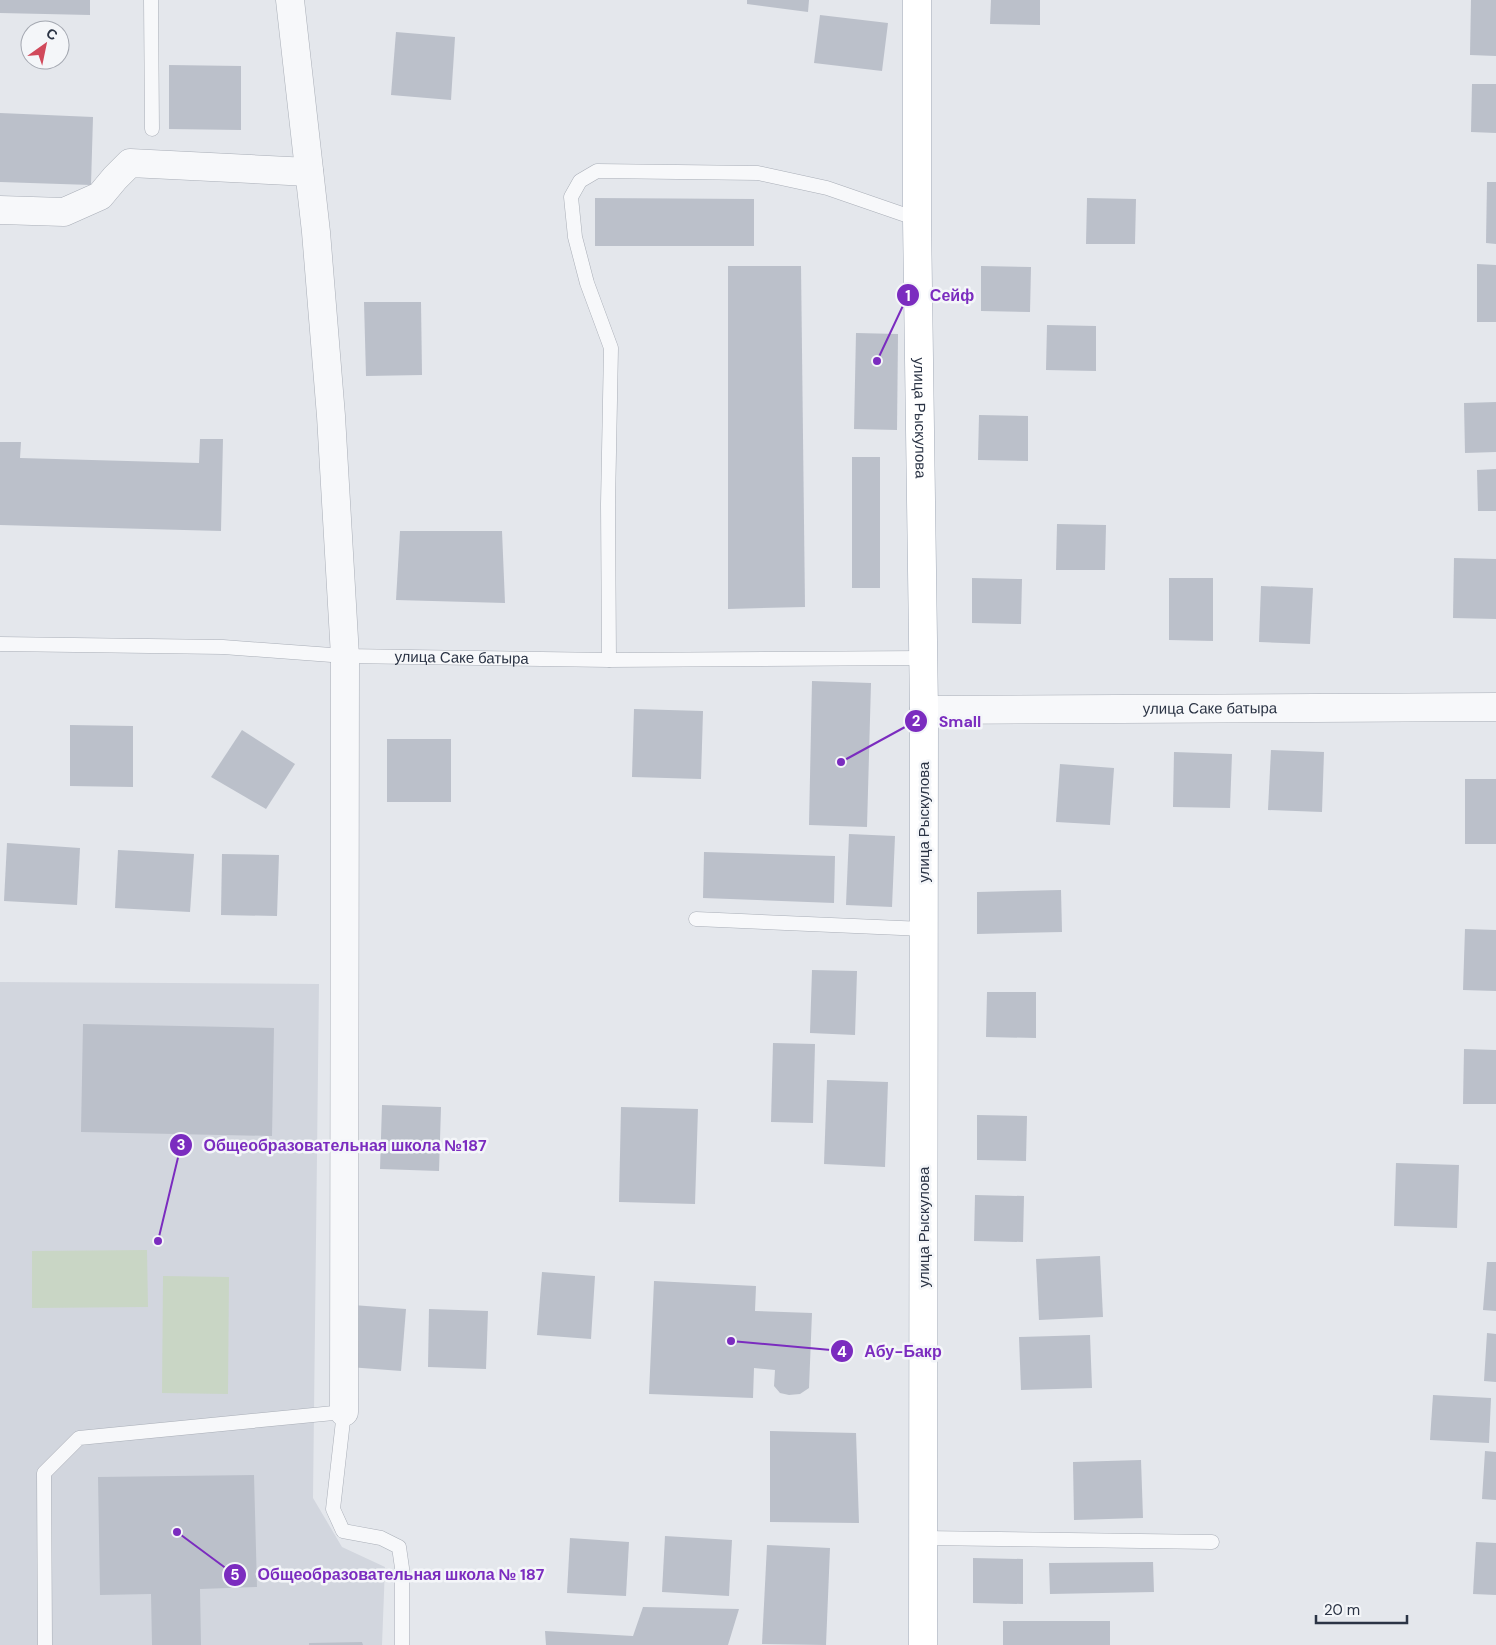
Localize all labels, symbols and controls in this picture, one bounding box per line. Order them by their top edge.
north arrow [20,20,70,70]
text: С [43,24,61,44]
callout: Сейф [895,280,985,311]
text: Сейф [930,285,974,306]
text: 1 [905,286,911,306]
street label: улица Рыскулова [909,357,931,479]
street label: улица Саке батыра [394,647,530,669]
street label: улица Саке батыра [1143,698,1278,719]
callout: Small [904,705,991,736]
text: 2 [912,711,921,731]
text: Small [939,711,981,732]
street label: улица Рыскулова [914,761,934,882]
callout: Общеобразовательная школа №187 [169,1130,497,1161]
text: 3 [176,1135,186,1155]
text: Общеобразовательная школа №187 [203,1135,487,1156]
street label: улица Рыскулова [914,1166,934,1287]
callout: Абу-Бакр [829,1336,952,1367]
text: Абу-Бакр [864,1341,942,1362]
text: 4 [837,1342,847,1362]
callout: Общеобразовательная школа № 187 [223,1559,555,1590]
text: Общеобразовательная школа № 187 [258,1564,545,1585]
text: 5 [230,1565,240,1585]
scale bar [1316,1592,1407,1624]
text: 20 m [1324,1600,1360,1620]

